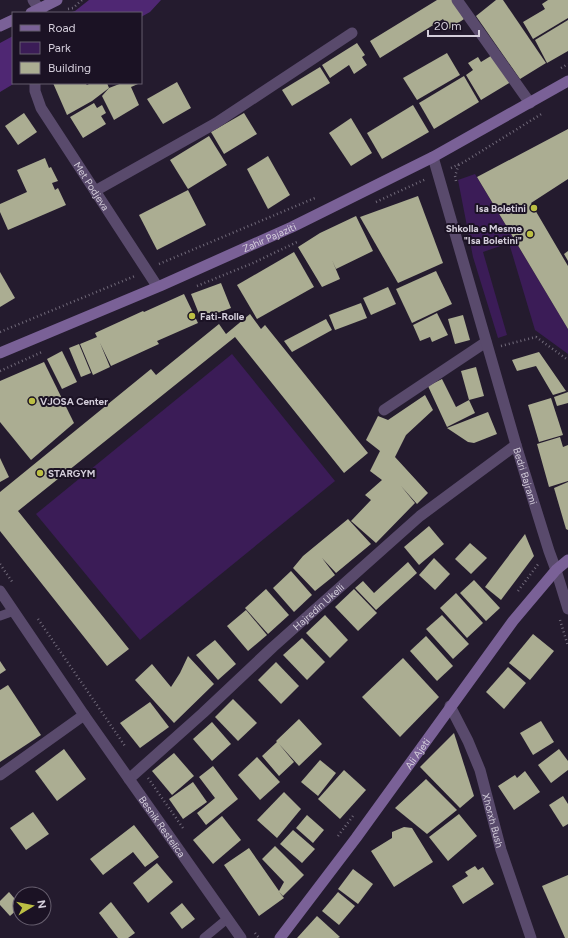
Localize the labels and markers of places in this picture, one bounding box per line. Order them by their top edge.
place label: Isa Boletini [476,202,526,215]
marker: Isa Boletini [529,203,539,213]
place label: Shkolla e Mesme "Isa Boletini" [446,222,522,247]
marker: Shkolla e Mesme "Isa Boletini" [525,229,535,239]
place label: Fati-Rolle [200,310,245,323]
marker: Fati-Rolle [187,311,197,321]
place label: VJOSA Center [40,395,108,408]
marker: VJOSA Center [27,396,37,406]
place label: STARGYM [48,467,95,480]
marker: STARGYM [35,468,45,478]

